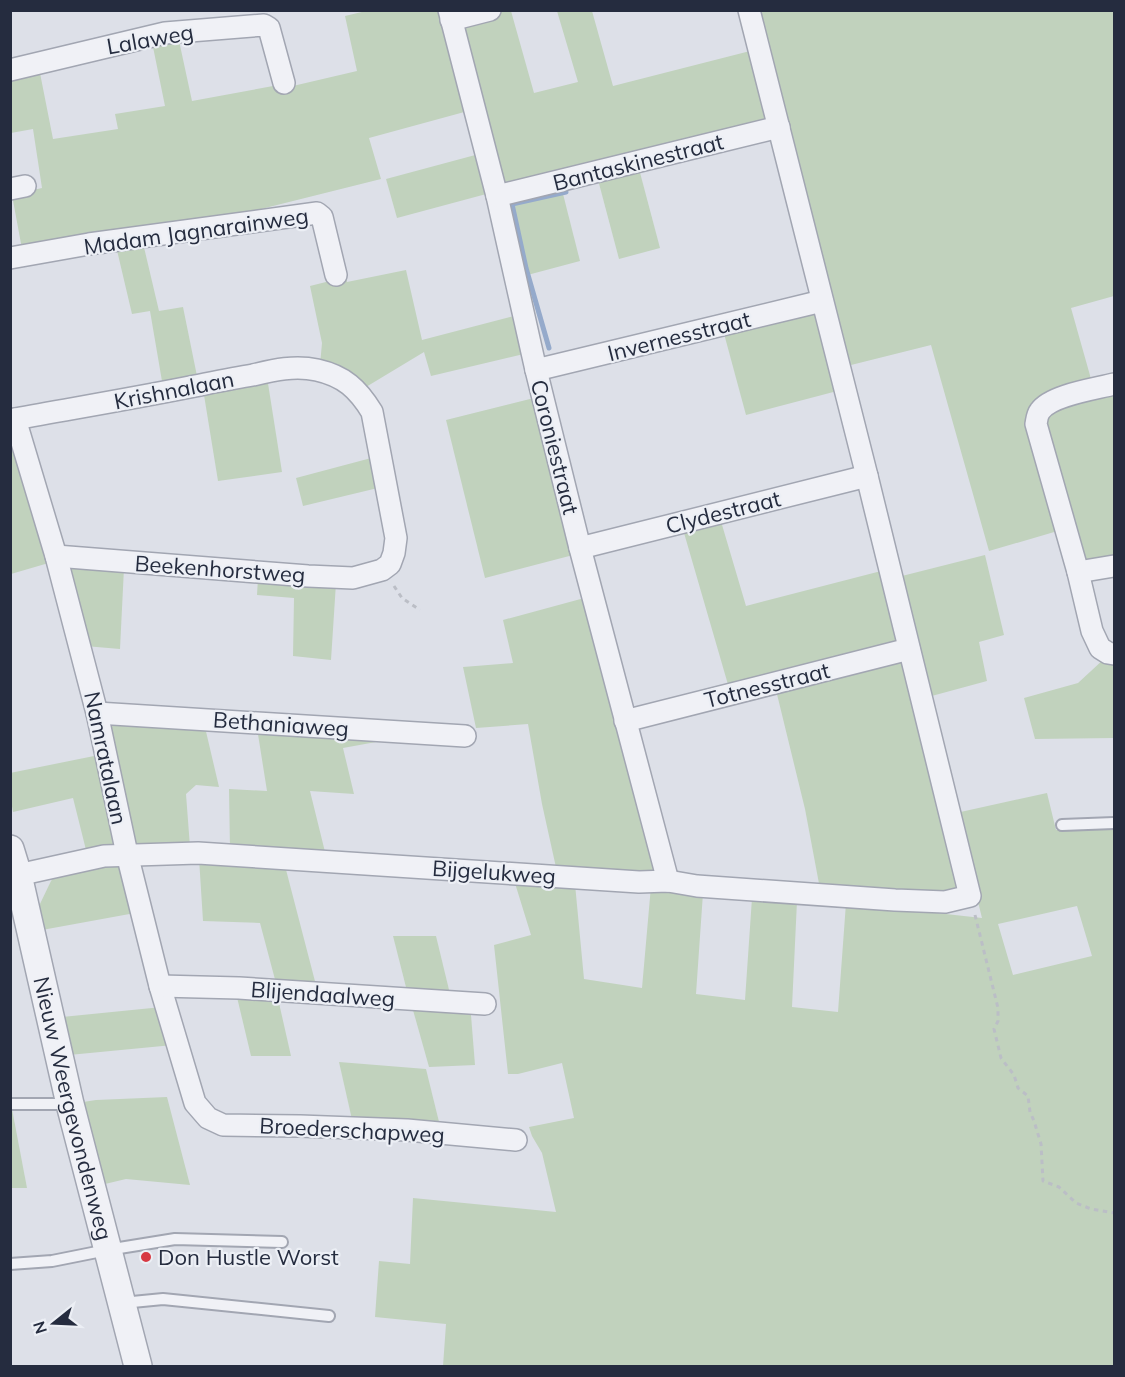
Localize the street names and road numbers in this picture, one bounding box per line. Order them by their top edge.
street label: Lalaweg [104,18,196,60]
street label: Bantaskinestraat [550,127,726,197]
street label: Madam Jagnarainweg [82,201,310,261]
street label: Invernesstraat [605,305,754,367]
street label: Krishnalaan [112,365,236,415]
street label: Coroniestraat [525,377,585,518]
street label: Clydestraat [663,484,784,540]
street label: Beekenhorstweg [134,549,306,589]
street label: Totnesstraat [702,656,833,714]
street label: Namratalaan [78,689,134,827]
street label: Bethaniaweg [212,705,350,743]
street label: Bijgelukweg [431,854,557,890]
street label: Nieuw Weergevondenweg [27,974,119,1243]
street label: Blijendaalweg [250,975,396,1013]
street label: Broederschapweg [259,1111,445,1149]

